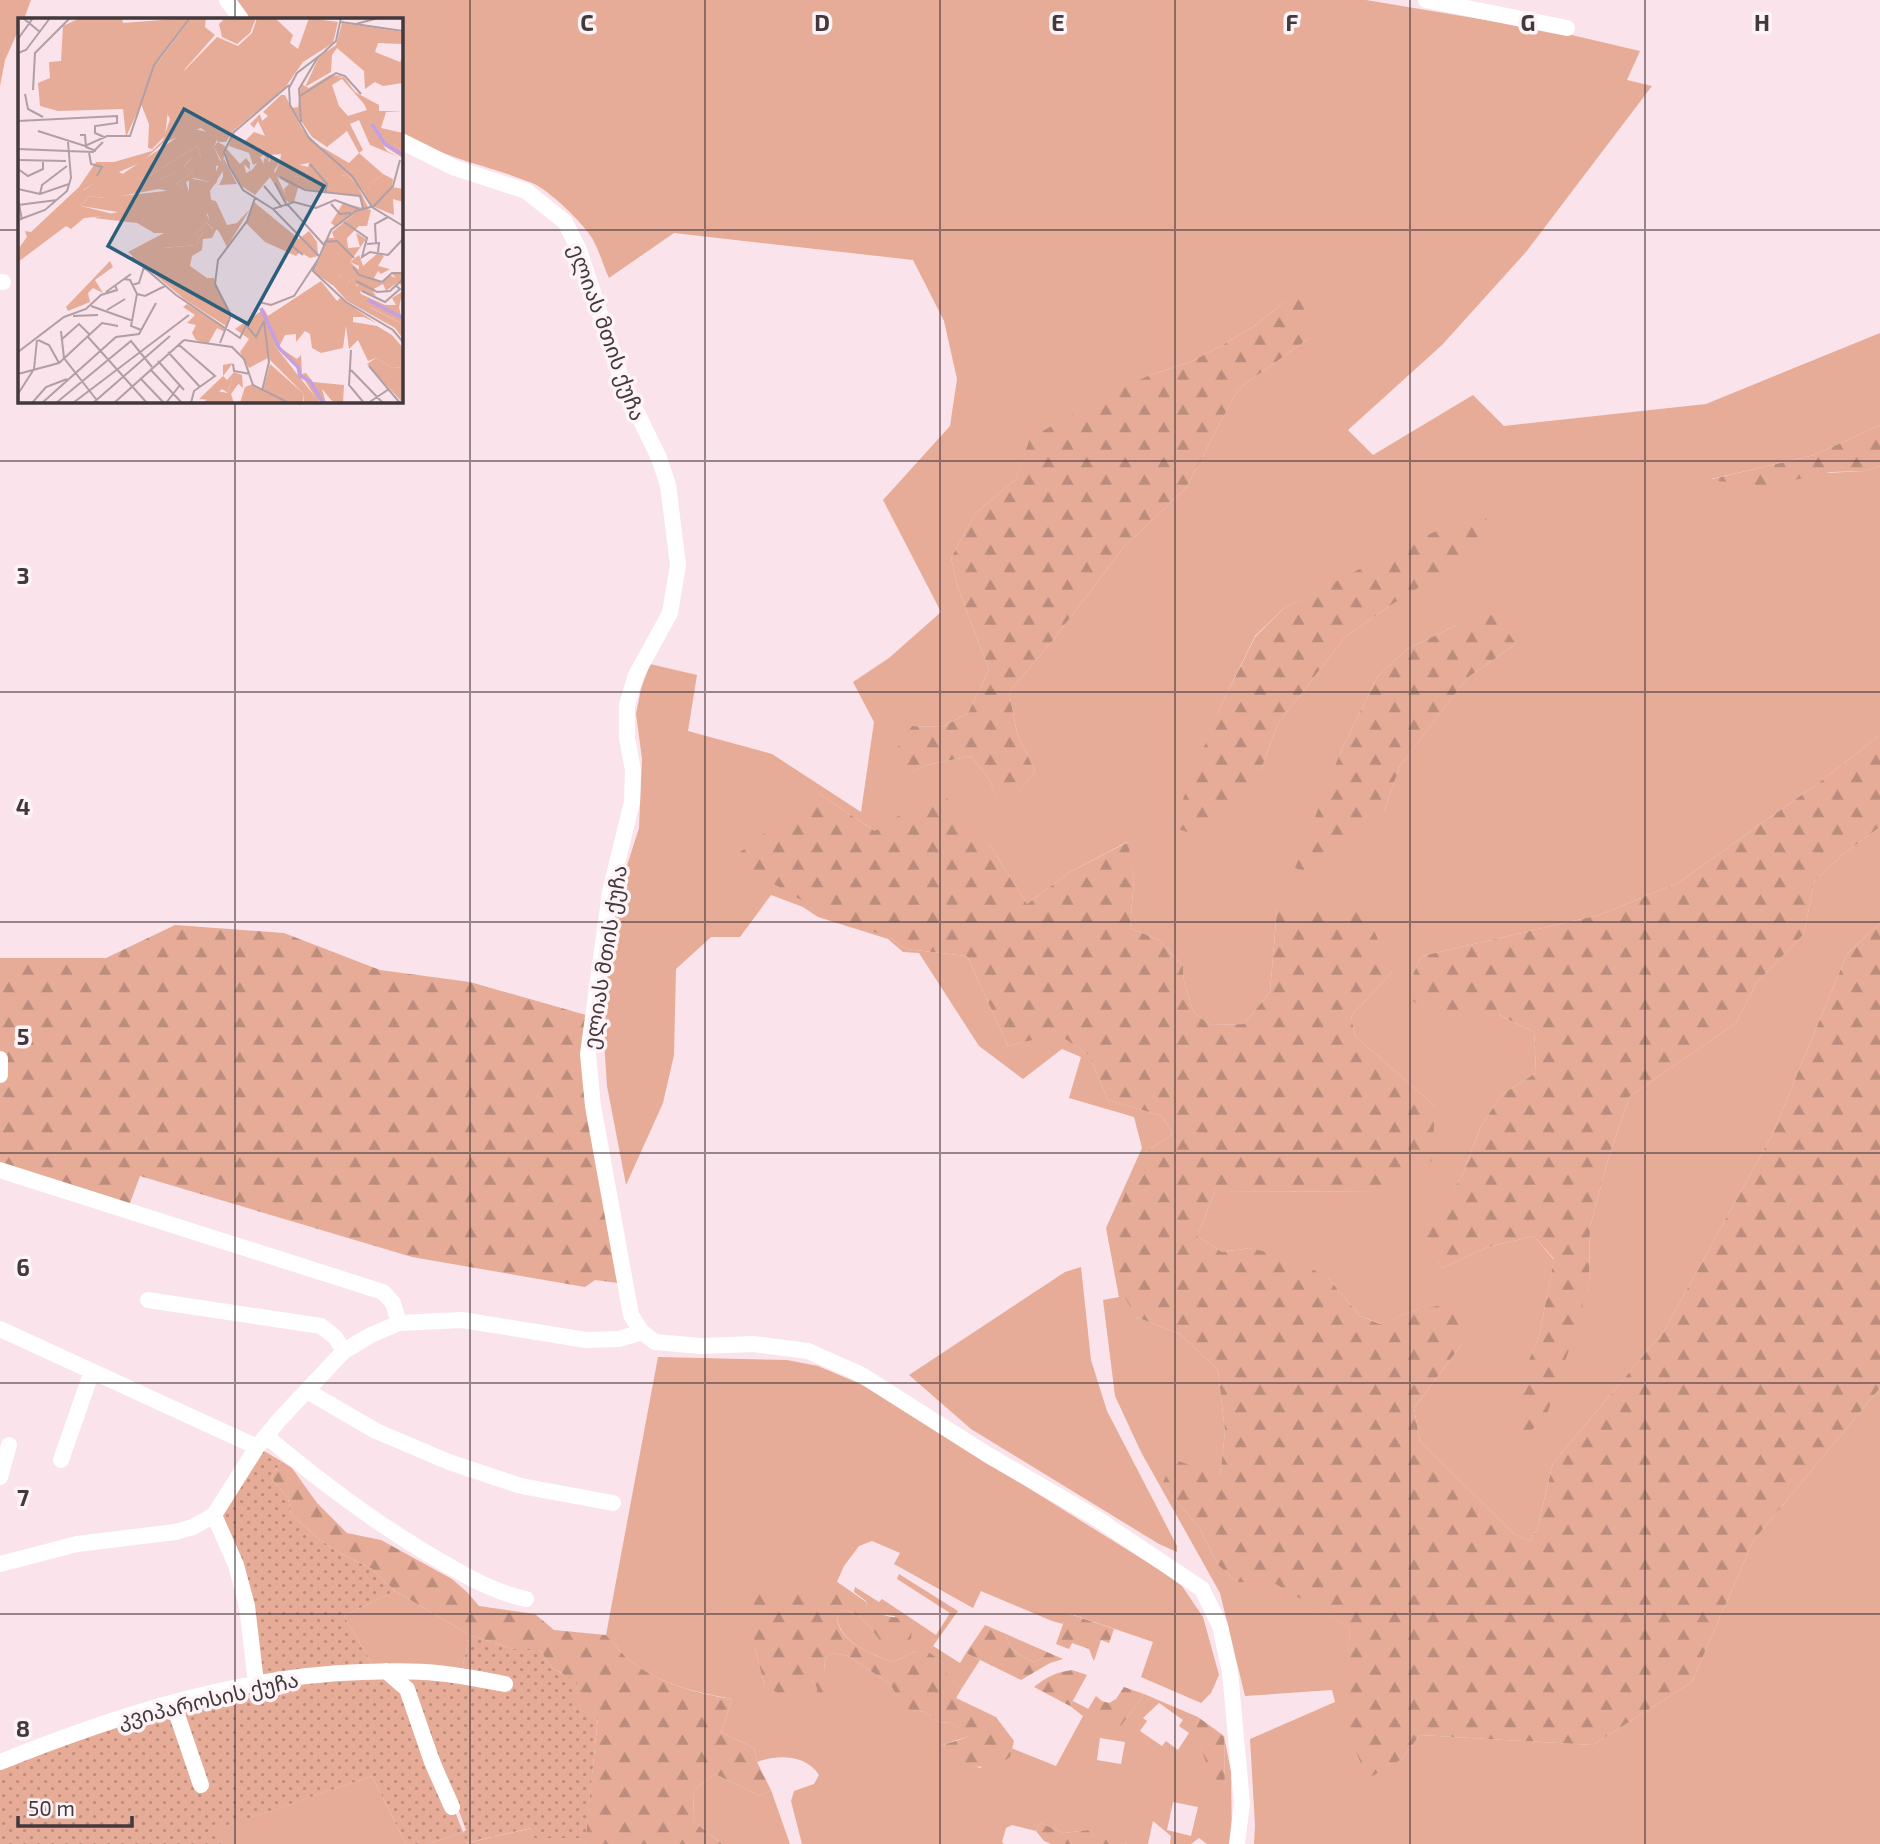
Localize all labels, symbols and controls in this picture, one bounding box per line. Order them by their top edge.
text: C [580,8,594,36]
text: D [814,8,830,36]
text: E [1051,8,1065,36]
text: F [1286,8,1299,36]
text: G [1521,8,1535,36]
text: H [1754,8,1770,36]
inset map [18,18,402,402]
street label: ელიას მთის ქუჩა [563,240,652,424]
text: 3 [16,561,30,589]
text: 4 [16,792,30,820]
street label: ელიას მთის ქუჩა [577,863,633,1051]
text: 5 [17,1022,29,1050]
text: 6 [16,1253,30,1281]
text: 7 [17,1483,29,1511]
street label: კვიპაროსის ქუჩა [115,1666,301,1733]
text: 8 [16,1714,30,1742]
scale bar [18,1784,131,1828]
text: 50 m [28,1795,75,1820]

